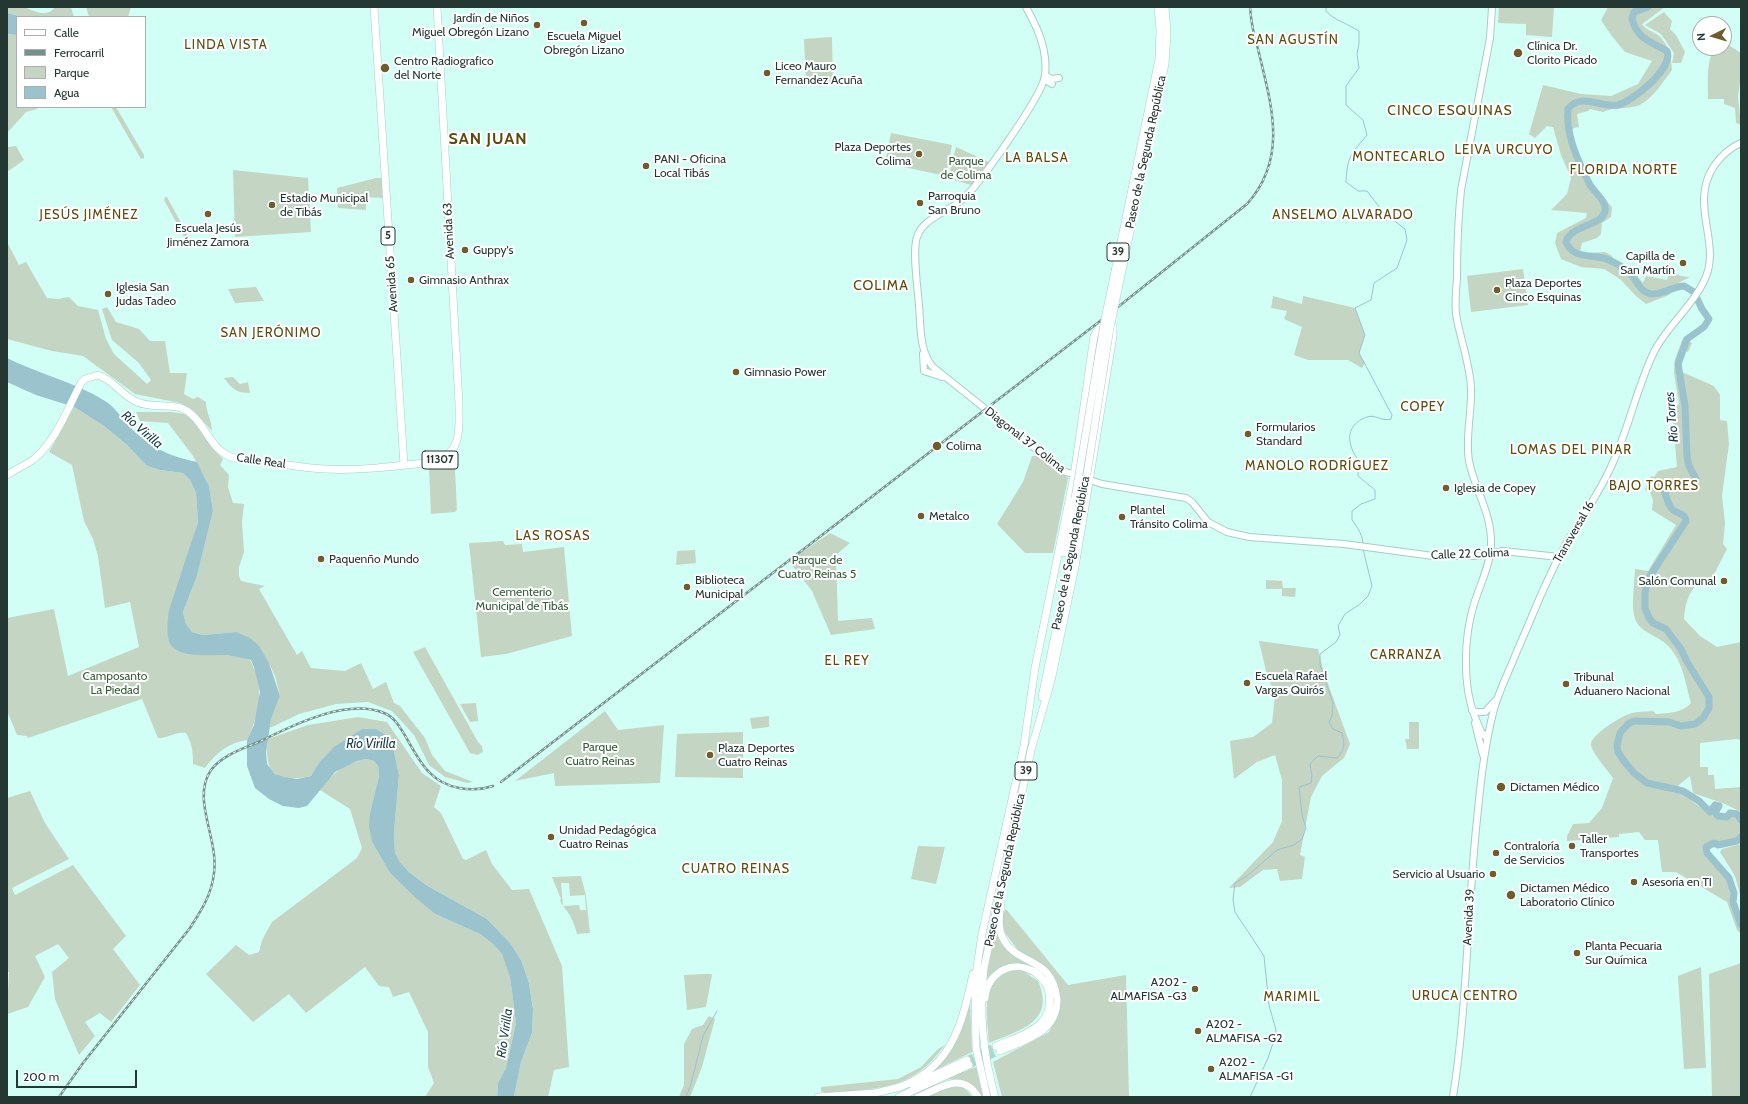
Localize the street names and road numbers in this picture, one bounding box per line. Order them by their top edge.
street label: Paseo de la Segunda República [1123,74,1169,230]
street label: Avenida 63 [440,202,458,260]
road number: 5 [381,227,395,245]
road number: 39 [1107,243,1129,261]
street label: Avenida 65 [383,255,401,313]
street label: Diagonal 37 Colima [982,404,1068,476]
street label: Calle Real [236,450,286,472]
road number: 11307 [422,451,458,469]
street label: Paseo de la Segunda República [1049,475,1093,631]
street label: Transversal 16 [1550,498,1598,566]
street label: Calle 22 Colima [1431,545,1509,563]
road number: 39 [1015,762,1037,780]
street label: Paseo de la Segunda República [982,792,1028,948]
street label: Avenida 39 [1460,888,1478,946]

